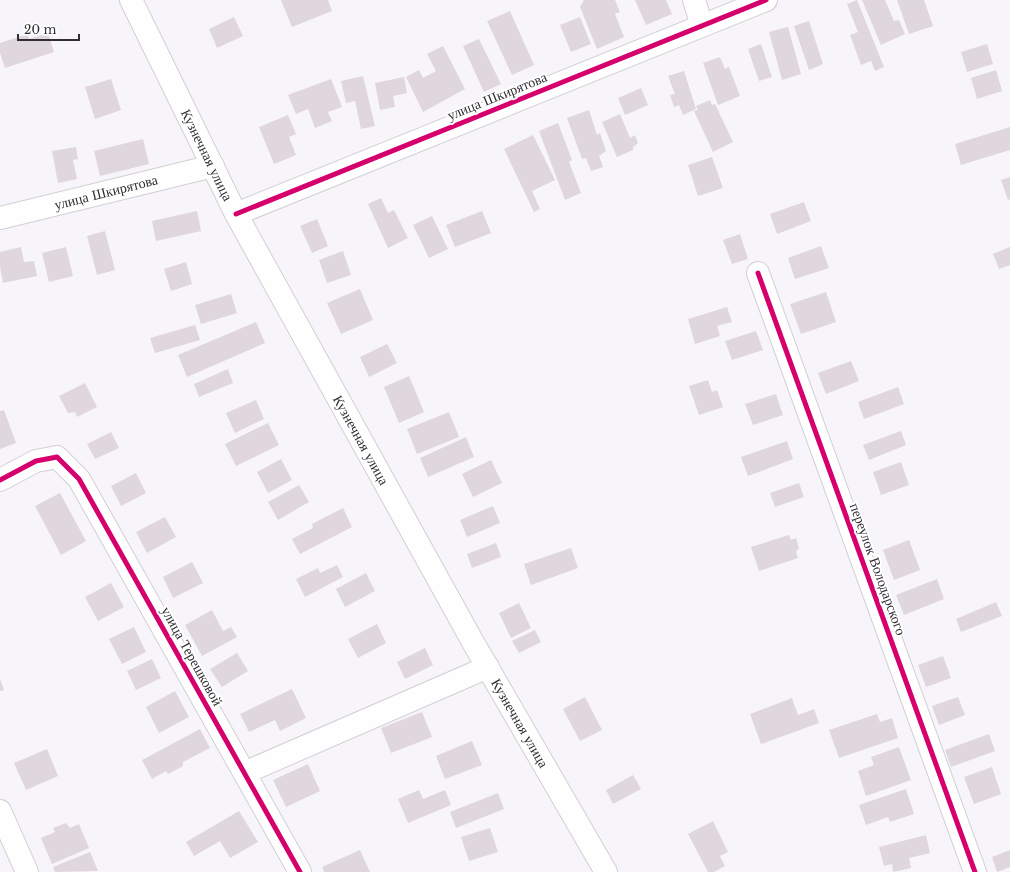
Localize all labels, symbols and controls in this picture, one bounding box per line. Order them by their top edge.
scale bar [18,16,79,42]
text: 20 m [24,22,56,37]
street label: улица Шкирятова [444,68,550,124]
street label: Кузнечная улица [177,106,237,205]
street label: улица Шкирятова [52,170,160,214]
street label: Кузнечная улица [329,392,393,489]
street label: переулок Володарского [846,500,910,638]
street label: улица Терешковой [157,603,227,709]
street label: Кузнечная улица [487,675,553,771]

